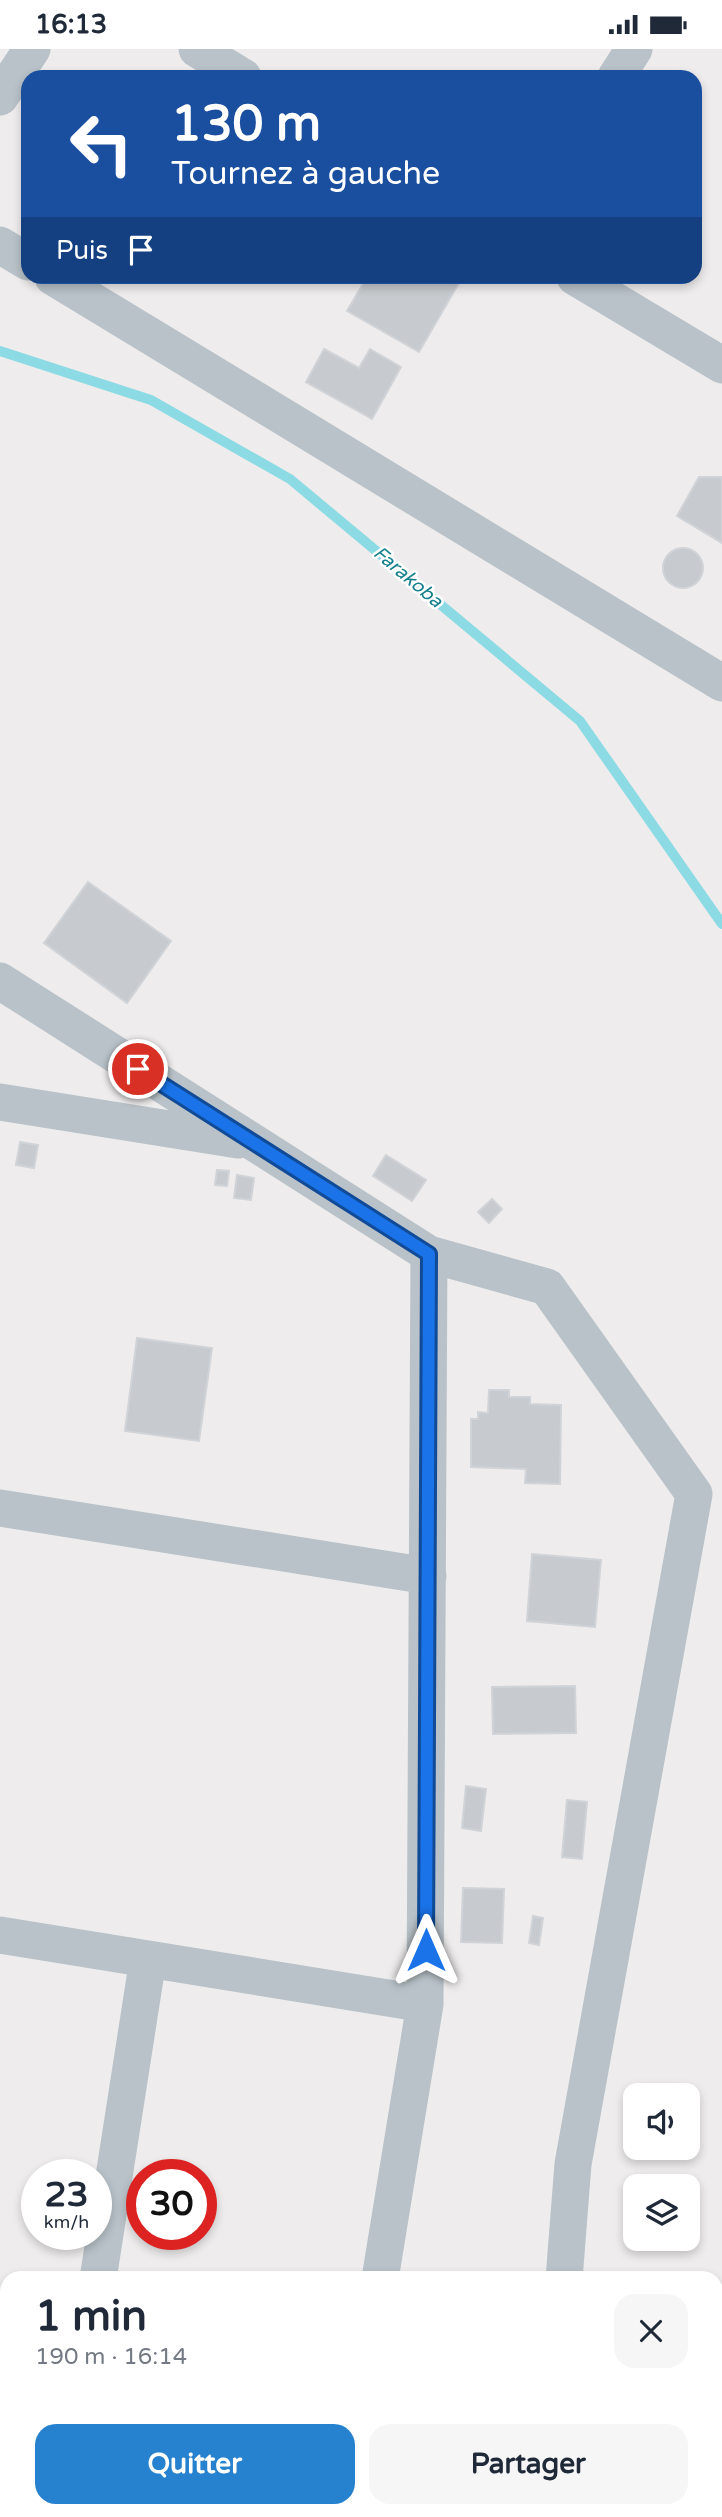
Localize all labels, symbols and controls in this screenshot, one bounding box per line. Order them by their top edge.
text: 16:13 [35,9,107,40]
text: 130 m [171,95,321,154]
icon: left [56,98,147,189]
text: Tournez à gauche [171,155,440,193]
icon: arrive [122,231,160,269]
text: Puis [56,235,108,266]
water label: Farakoba [369,542,448,613]
pin [108,1039,168,1099]
icon: arrive [119,1050,157,1088]
position arrow [389,1913,463,1987]
map controls [623,2083,700,2251]
button: sound [623,2083,700,2160]
speed limit sign: 30 [126,2159,217,2250]
text: 23 [45,2174,88,2216]
button: layers [623,2174,700,2251]
text: km/h [44,2211,89,2233]
text: 1 min [35,2291,147,2342]
button: close [614,2294,688,2368]
text: 190 m · 16:14 [35,2343,187,2371]
button: Quitter [35,2424,355,2504]
button: Partager [369,2424,688,2504]

